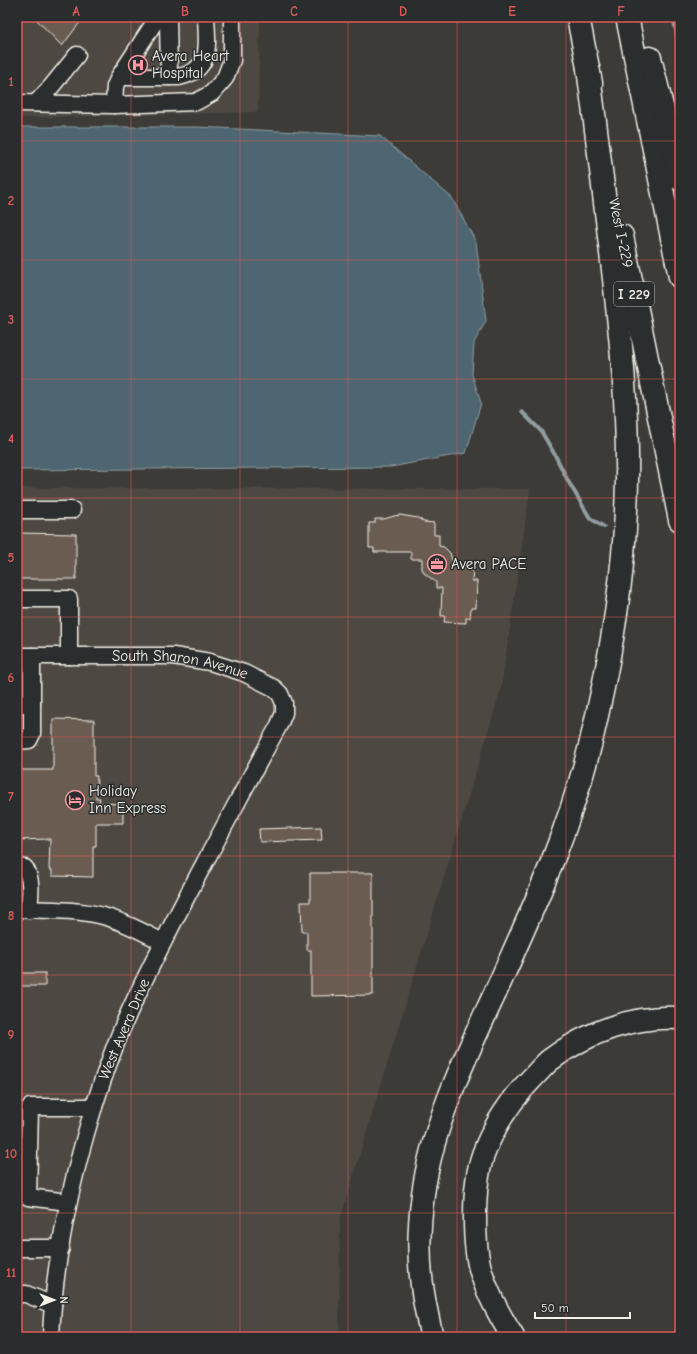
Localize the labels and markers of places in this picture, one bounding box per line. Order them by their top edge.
place label: Avera Heart Hospital [152,47,230,82]
hospital icon: Avera Heart Hospital [127,54,149,76]
office icon: Avera PACE [426,553,448,575]
place label: Avera PACE [451,555,526,573]
place label: Holiday Inn Express [89,782,166,817]
hotel icon: Holiday Inn Express [64,789,86,811]

